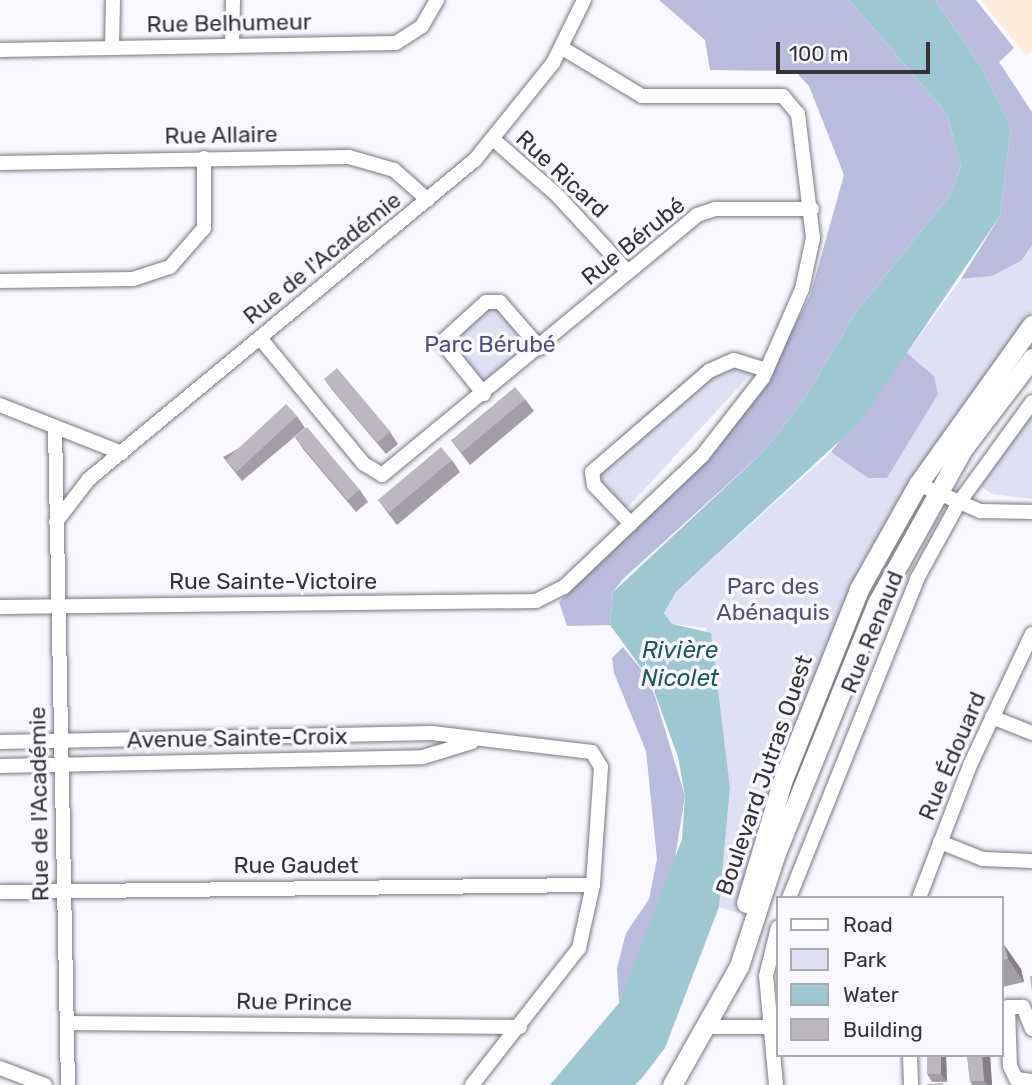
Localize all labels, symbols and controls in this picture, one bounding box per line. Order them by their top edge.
street label: Rue Belhumeur [146,8,312,38]
scale bar [780,28,934,72]
text: 100 m [789,41,848,66]
street label: Rue Allaire [164,120,278,150]
street label: Rue Ricard [510,124,614,224]
street label: Rue de l'Académie [238,186,406,330]
street label: Rue Bérubé [576,191,690,291]
park label: Parc Bérubé [424,330,556,358]
street label: Rue Sainte-Victoire [169,567,377,595]
street label: Rue Renaud [835,567,909,697]
park label: Parc des Abénaquis [716,572,830,626]
water label: Rivière Nicolet [641,637,719,693]
street label: Boulevard Jutras Ouest [710,651,818,899]
street label: Rue Édouard [913,688,991,824]
street label: Rue de l'Académie [24,706,54,902]
street label: Avenue Sainte-Croix [127,722,347,754]
street label: Rue Gaudet [233,851,359,879]
legend [776,896,1004,1057]
text: Road [843,912,893,937]
text: Park [843,947,887,972]
text: Water [843,982,899,1007]
street label: Rue Prince [236,987,352,1017]
text: Building [843,1017,923,1042]

